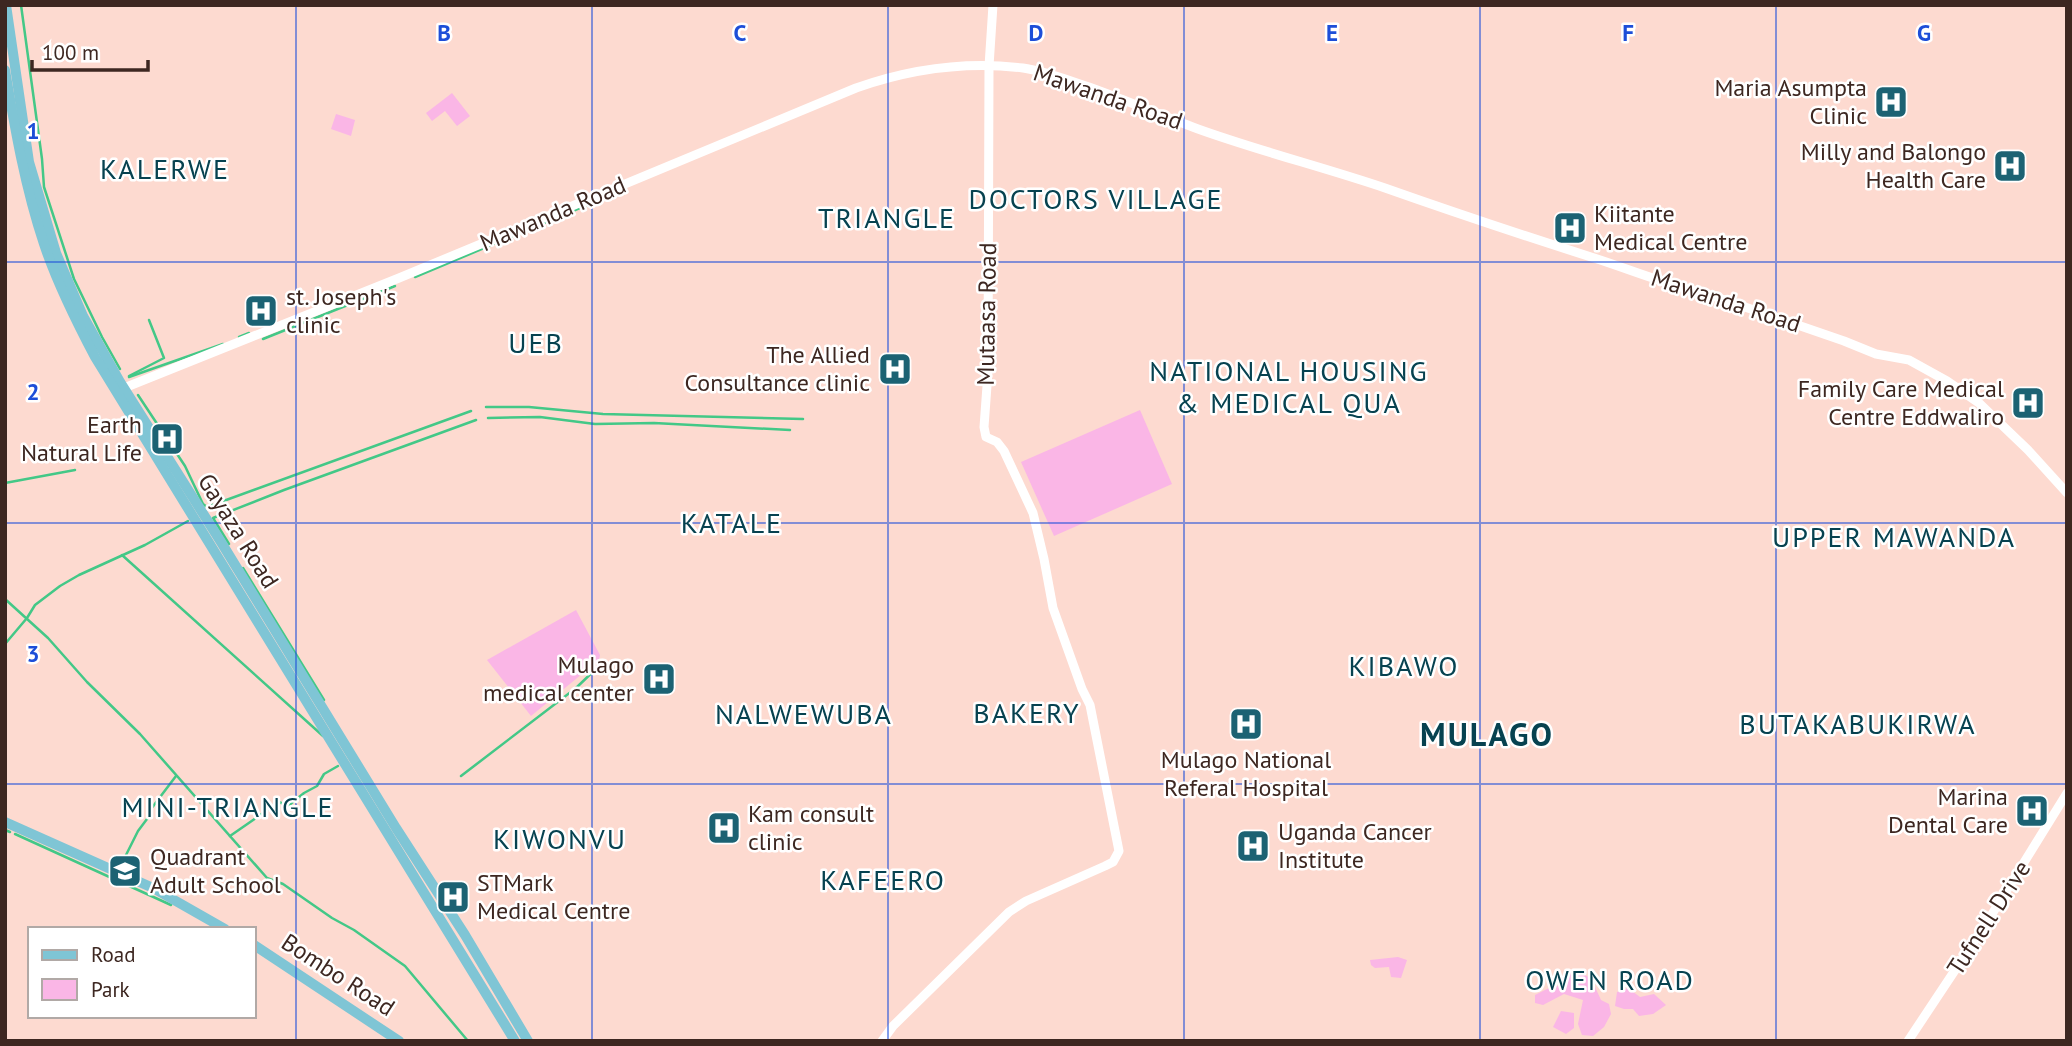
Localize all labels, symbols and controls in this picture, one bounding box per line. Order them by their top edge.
text: B [437,18,451,47]
text: C [734,18,747,47]
text: D [1029,18,1043,47]
text: E [1326,18,1338,47]
text: F [1622,18,1634,47]
text: G [1917,18,1931,47]
scale bar [32,28,147,72]
text: 100 m [42,39,99,66]
street label: Mawanda Road [1030,57,1187,137]
place label: Maria Asumpta Clinic [1714,72,1867,131]
hospital icon: Maria Asumpta Clinic [1872,83,1910,121]
text: 1 [26,116,40,145]
place label: Milly and Balongo Health Care [1801,136,1986,195]
hospital icon: Milly and Balongo Health Care [1991,147,2029,185]
district label: KALERWE [100,150,230,187]
street label: Mawanda Road [475,169,630,258]
district label: DOCTORS VILLAGE [968,180,1224,217]
place label: Kiitante Medical Centre [1594,198,1747,257]
district label: TRIANGLE [818,199,956,236]
hospital icon: Kiitante Medical Centre [1551,209,1589,247]
street label: Mutaasa Road [970,242,1003,386]
street label: Mawanda Road [1647,262,1805,339]
place label: st. Joseph's clinic [286,281,396,340]
hospital icon: st. Joseph's clinic [242,292,280,330]
district label: UEB [508,324,564,361]
place label: The Allied Consultance clinic [684,339,870,398]
hospital icon: The Allied Consultance clinic [876,350,914,388]
district label: NATIONAL HOUSING & MEDICAL QUA [1149,352,1429,421]
place label: Family Care Medical Centre Eddwaliro [1798,373,2004,432]
text: 2 [26,377,40,406]
hospital icon: Family Care Medical Centre Eddwaliro [2009,384,2047,422]
place label: Earth Natural Life [21,409,142,468]
hospital icon: Earth Natural Life [148,420,186,458]
street label: Gayaza Road [191,468,286,594]
district label: KATALE [681,504,783,541]
district label: UPPER MAWANDA [1772,518,2016,555]
text: 3 [26,639,40,668]
district label: KIBAWO [1349,647,1459,684]
place label: Mulago medical center [483,649,634,708]
hospital icon: Mulago medical center [640,660,678,698]
district label: BAKERY [973,694,1081,731]
district label: NALWEWUBA [715,695,893,732]
hospital icon: Mulago National Referal Hospital [1227,705,1265,743]
district label: BUTAKABUKIRWA [1739,705,1977,742]
district label: MULAGO [1420,713,1554,755]
place label: Mulago National Referal Hospital [1161,744,1331,803]
place label: Marina Dental Care [1888,781,2008,840]
district label: MINI-TRIANGLE [121,788,335,825]
hospital icon: Marina Dental Care [2013,792,2051,830]
place label: Kam consult clinic [748,798,874,857]
hospital icon: Kam consult clinic [705,809,743,847]
place label: Uganda Cancer Institute [1278,816,1432,875]
district label: KIWONVU [493,820,627,857]
hospital icon: Uganda Cancer Institute [1234,827,1272,865]
place label: Quadrant Adult School [150,841,281,900]
school or university icon: Quadrant Adult School [106,852,144,890]
street label: Tufnell Drive [1940,854,2037,981]
district label: KAFEERO [820,861,946,898]
place label: STMark Medical Centre [477,867,630,926]
hospital icon: STMark Medical Centre [434,878,472,916]
street label: Bombo Road [276,926,401,1023]
legend [28,927,256,1018]
text: Road [91,941,135,968]
district label: OWEN ROAD [1525,961,1695,998]
text: Park [91,976,130,1003]

